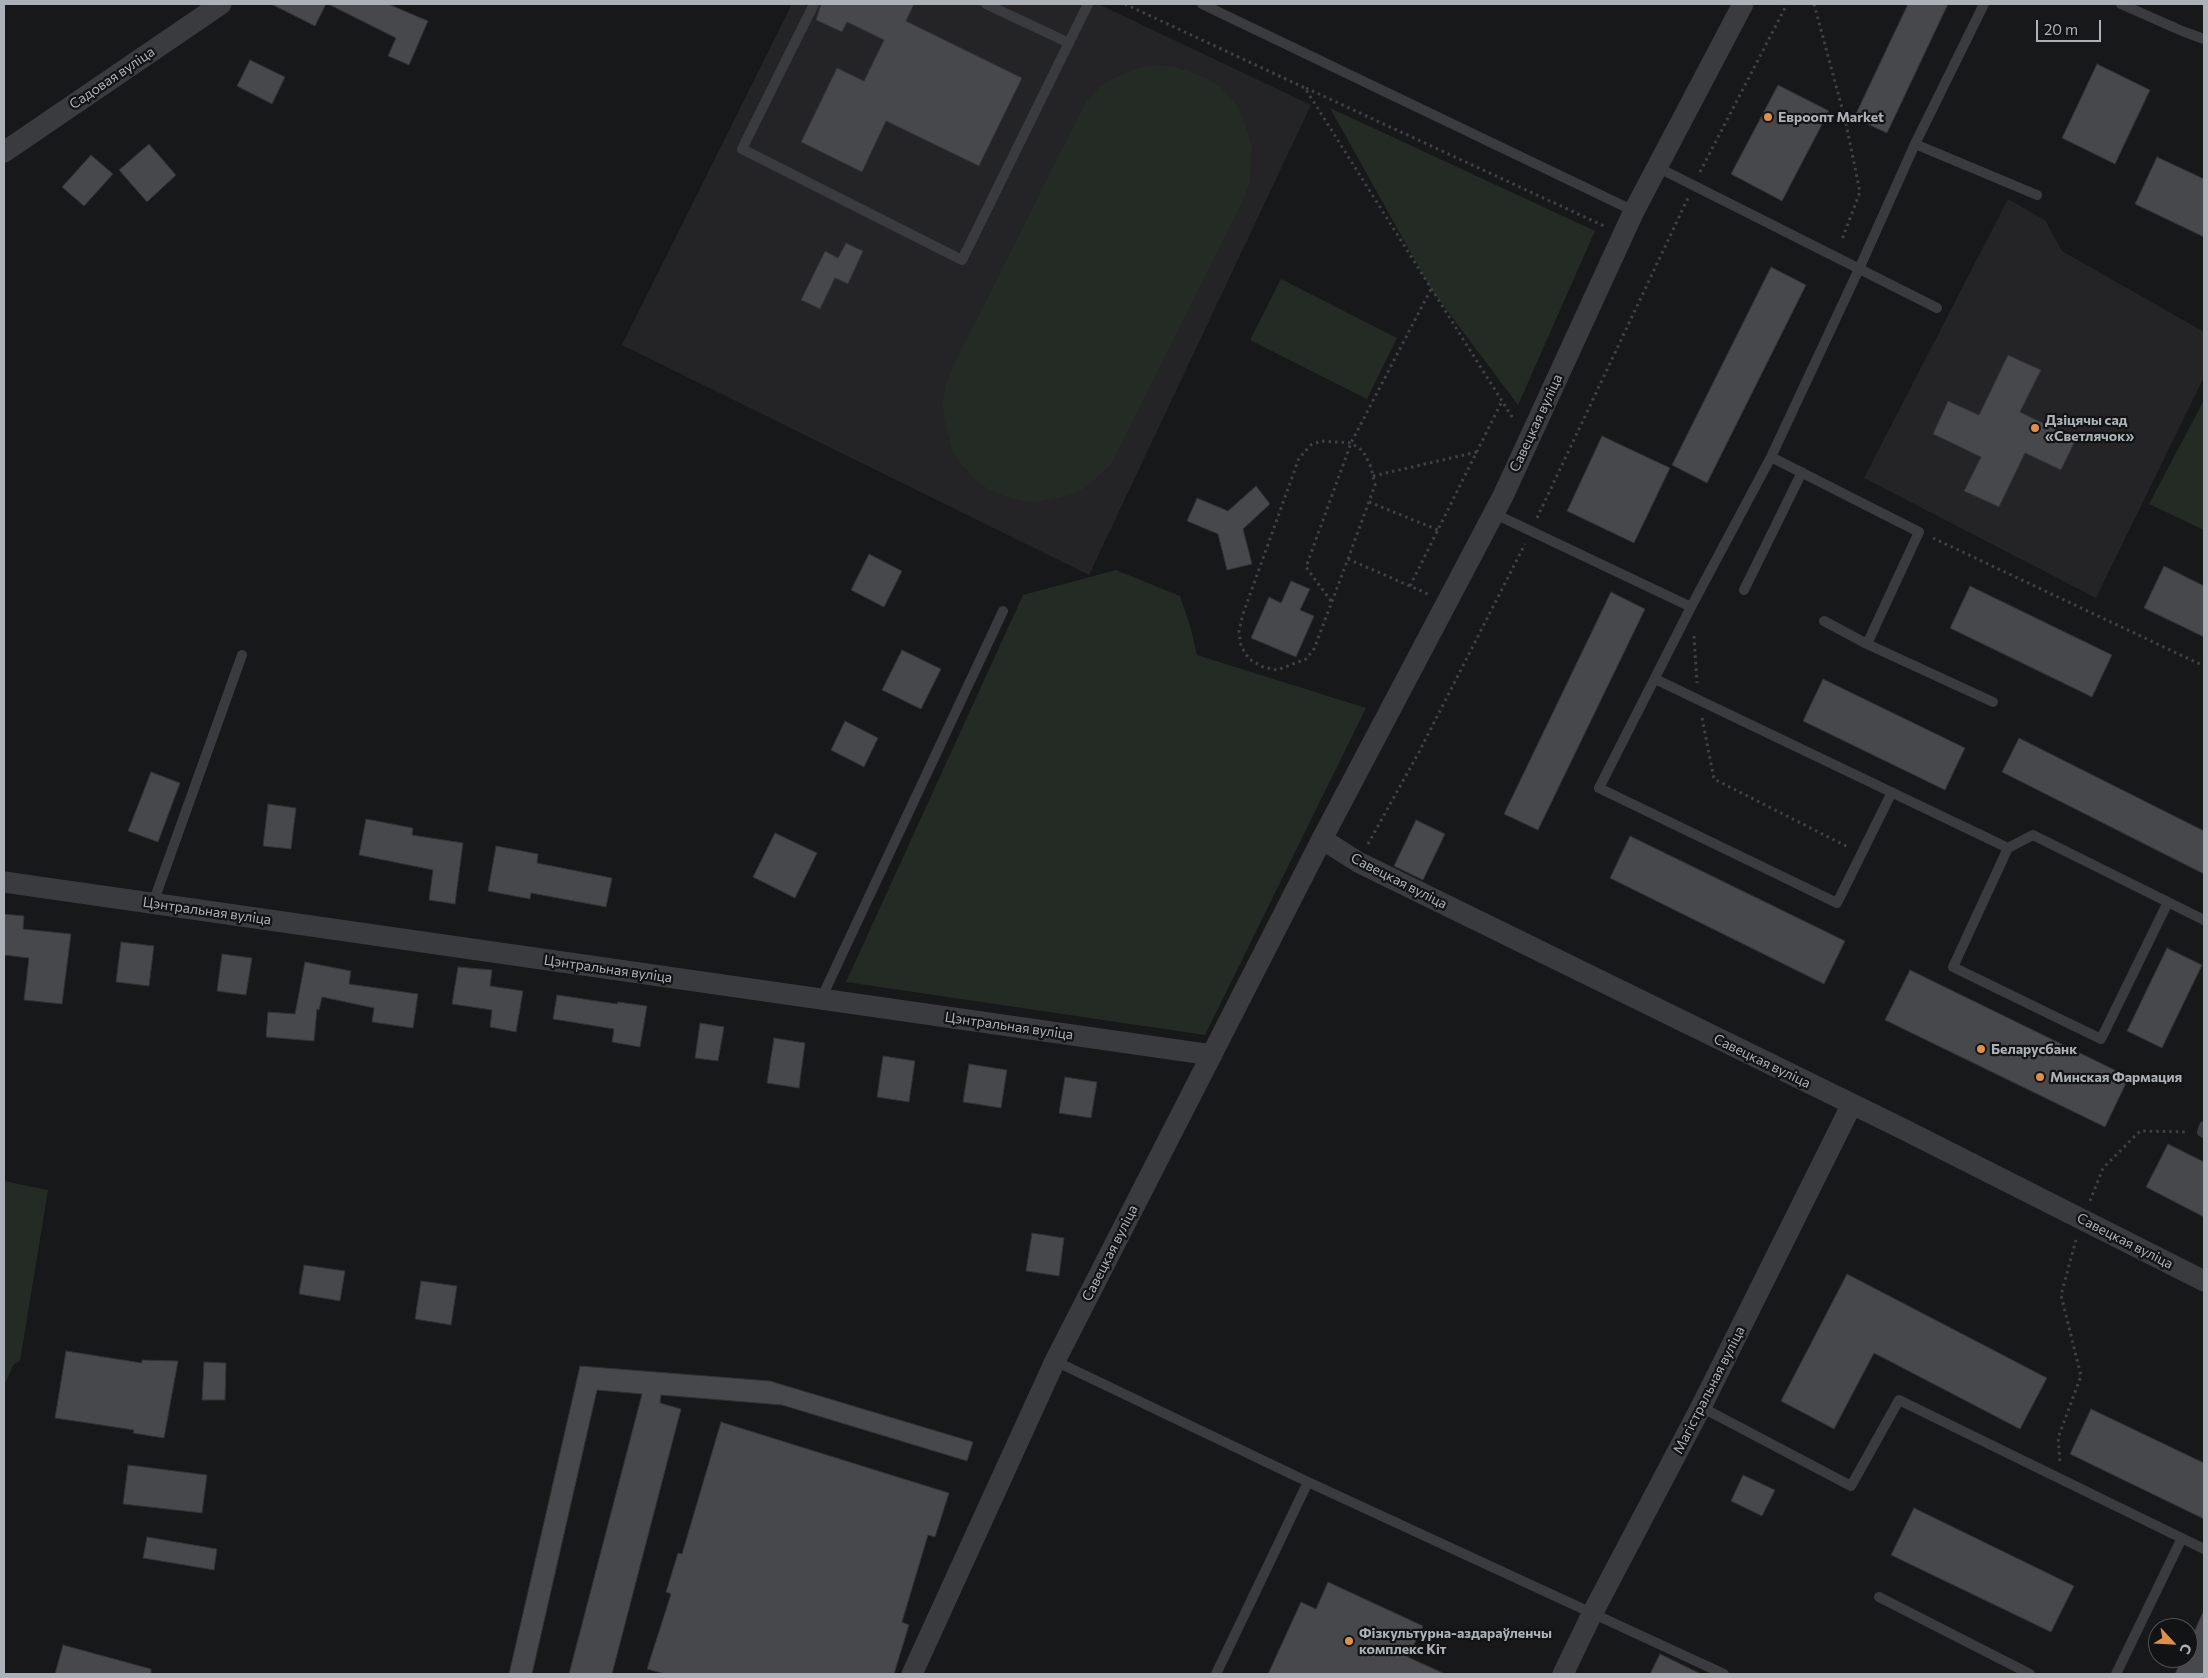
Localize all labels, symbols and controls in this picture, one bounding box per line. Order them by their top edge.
scale bar [2038,10,2103,42]
text: 20 m [2044,20,2078,38]
street label: Садовая вуліца [66,43,158,113]
place label: Евроопт Market [1778,109,1884,125]
marker: Евроопт Market [1762,111,1774,123]
street label: Савецкая вуліца [1506,371,1566,475]
place label: Дзіцячы сад «Светлячок» [2045,412,2134,444]
marker: Дзіцячы сад «Светлячок» [2029,422,2041,434]
street label: Савецкая вуліца [1348,849,1450,913]
street label: Цэнтральная вуліца [142,894,272,928]
street label: Цэнтральная вуліца [543,952,673,986]
street label: Цэнтральная вуліца [944,1009,1074,1043]
street label: Савецкая вуліца [1711,1030,1813,1092]
place label: Беларусбанк [1991,1041,2077,1057]
marker: Беларусбанк [1975,1043,1987,1055]
place label: Минская Фармация [2050,1069,2182,1085]
marker: Минская Фармация [2034,1071,2046,1083]
street label: Савецкая вуліца [1078,1202,1142,1304]
street label: Савецкая вуліца [2074,1209,2176,1273]
street label: Магістральная вуліца [1670,1323,1748,1457]
north arrow [2148,1618,2198,1668]
place label: Фізкультурна-аздараўленчы комплекс Кіт [1359,1625,1552,1658]
marker: Фізкультурна-аздараўленчы комплекс Кіт [1343,1635,1355,1647]
text: С [2176,1641,2196,1657]

